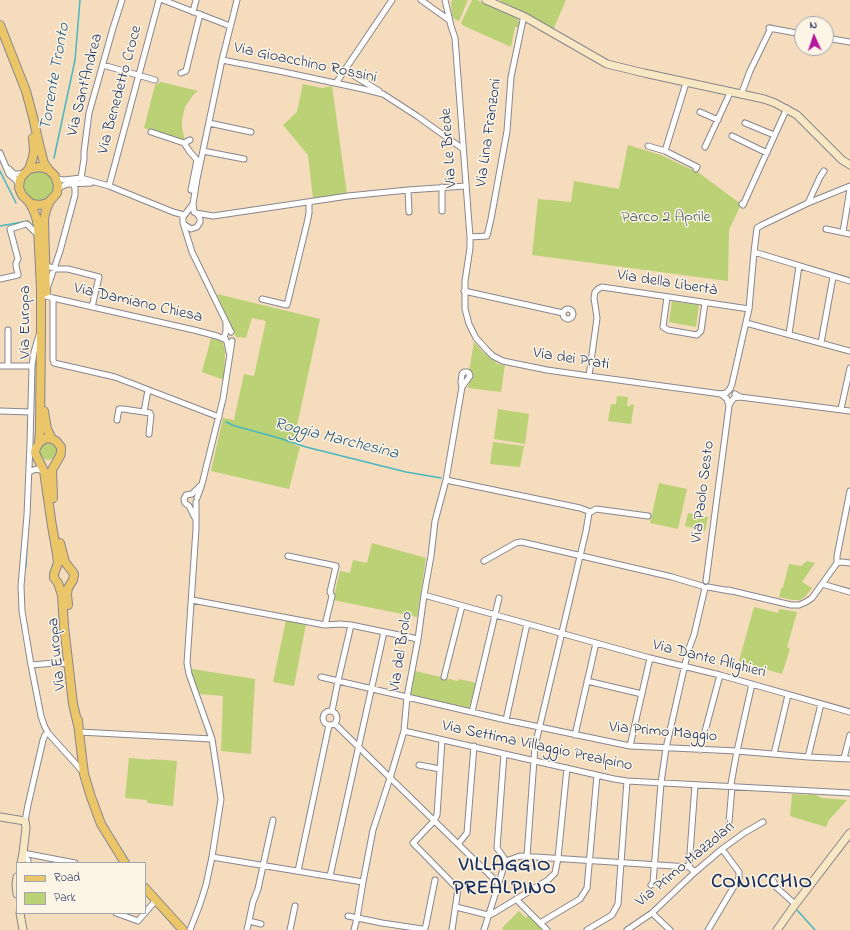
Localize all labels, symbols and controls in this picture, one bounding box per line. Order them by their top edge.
north arrow [794,16,834,56]
text: N [809,17,818,33]
water label: Torrente Tronto [37,22,75,132]
street label: Via Benedetto Croce [95,24,147,156]
street label: Via Sant'Andrea [64,32,108,138]
street label: Via Gioacchino Rossini [232,39,378,89]
street label: Via Lina Franzoni [473,77,507,189]
street label: Via Le Brede [438,107,462,189]
park label: Parco 2 Aprile [621,208,711,228]
street label: Via della Libertà [616,267,718,301]
street label: Via Damiano Chiesa [72,280,204,328]
street label: Via Europa [16,285,36,359]
street label: Via dei Prati [531,344,611,376]
water label: Roggia Marchesina [272,415,400,465]
street label: Via Paolo Sesto [688,440,720,544]
street label: Via del Brolo [386,610,418,694]
street label: Via Europa [45,617,71,691]
street label: Via Dante Alighieri [650,637,768,683]
street label: Via Settima Villaggio Prealpino [440,717,634,777]
street label: Via Primo Maggio [608,719,718,747]
street label: Via Primo Mazzolari [633,818,739,912]
district label: VILLAGGIO PREALPINO [453,855,557,902]
legend [16,862,146,914]
text: Road [54,869,80,887]
district label: CONICCHIO [711,872,813,896]
text: Park [54,889,76,907]

